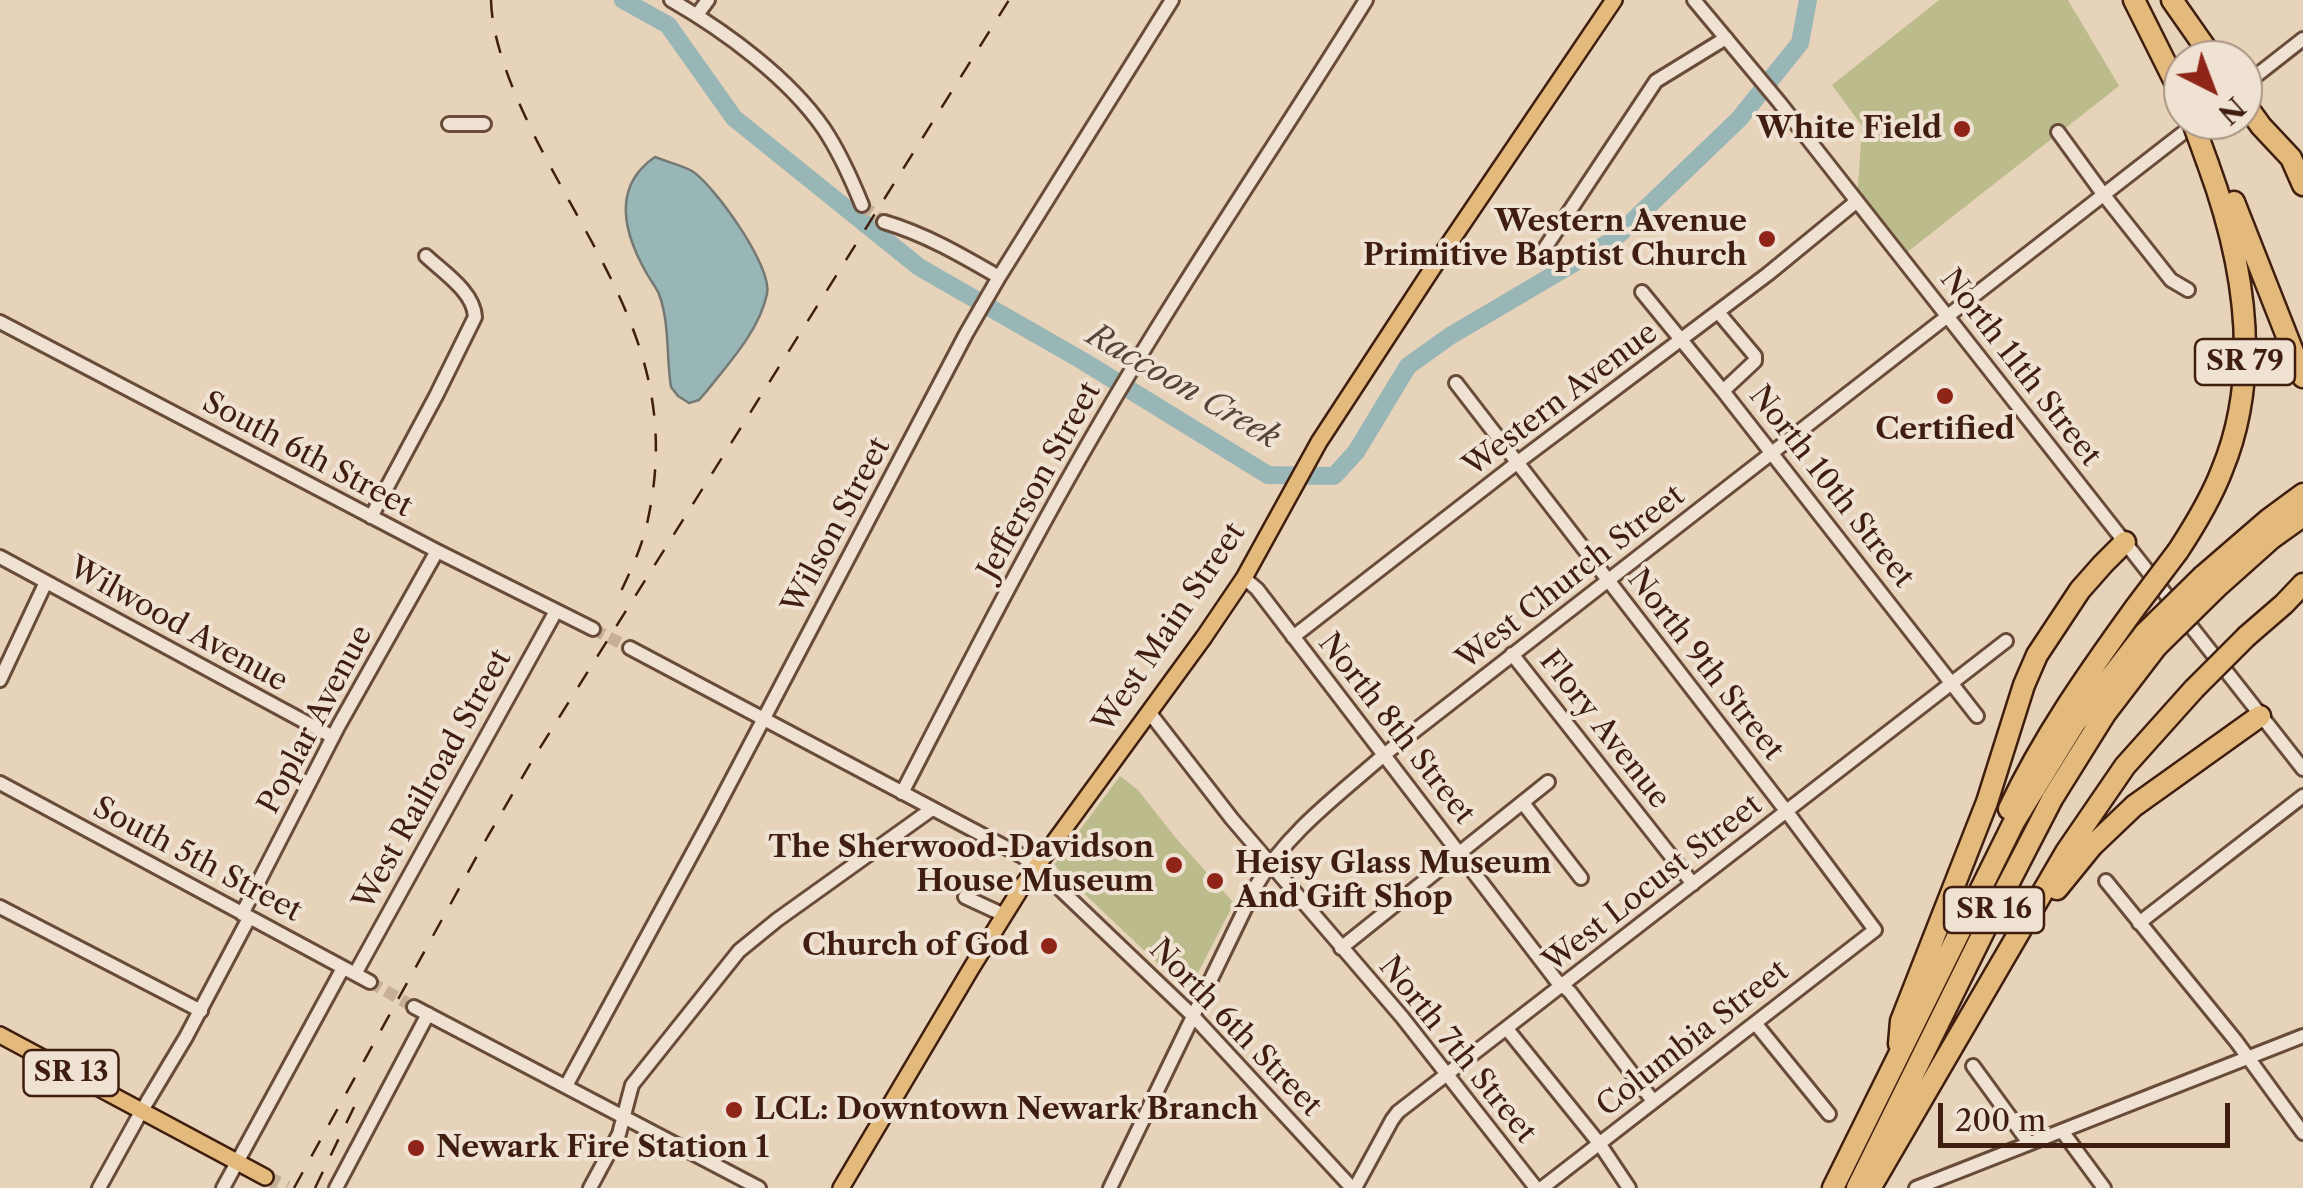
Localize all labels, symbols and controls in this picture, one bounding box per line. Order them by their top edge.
north arrow [2163,40,2263,140]
text: N [2211,90,2252,132]
place label: White Field [1757,111,1942,147]
marker: White Field [1951,118,1973,140]
place label: Western Avenue Primitive Baptist Church [1363,204,1747,274]
marker: Western Avenue Primitive Baptist Church [1756,228,1778,250]
street label: North 11th Street [1932,262,2108,474]
street label: Western Avenue [1457,315,1665,485]
water label: Raccoon Creek [1080,316,1286,458]
road number: SR 79 [2195,339,2295,385]
street label: Jefferson Street [971,376,1109,586]
street label: North 10th Street [1741,379,1921,595]
street label: South 6th Street [196,385,418,525]
marker: Certified [1934,385,1956,407]
place label: Certified [1875,412,2015,448]
street label: Wilson Street [776,432,898,620]
street label: West Church Street [1450,478,1692,678]
street label: West Main Street [1086,516,1254,740]
street label: Wilwood Avenue [62,550,294,700]
street label: North 9th Street [1619,562,1791,768]
street label: Poplar Avenue [251,620,381,820]
street label: North 8th Street [1310,626,1482,832]
street label: West Railroad Street [346,644,520,916]
street label: Flory Avenue [1531,644,1677,816]
street label: West Locust Street [1537,788,1769,980]
street label: South 5th Street [87,790,307,930]
place label: The Sherwood-Davidson House Museum [768,830,1154,900]
place label: Heisy Glass Museum And Gift Shop [1235,846,1552,916]
marker: The Sherwood-Davidson House Museum [1163,854,1185,876]
marker: Heisy Glass Museum And Gift Shop [1204,870,1226,892]
road number: SR 16 [1944,887,2044,933]
place label: Church of God [802,928,1029,964]
street label: North 6th Street [1141,932,1329,1124]
marker: Church of God [1038,935,1060,957]
street label: North 7th Street [1371,949,1543,1151]
street label: Columbia Street [1590,953,1796,1125]
road number: SR 13 [23,1050,118,1096]
scale bar [1943,1083,2236,1145]
place label: LCL: Downtown Newark Branch [754,1092,1258,1128]
marker: LCL: Downtown Newark Branch [723,1099,745,1121]
text: 200 m [1955,1102,2046,1139]
place label: Newark Fire Station 1 [436,1130,769,1166]
marker: Newark Fire Station 1 [405,1137,427,1159]

